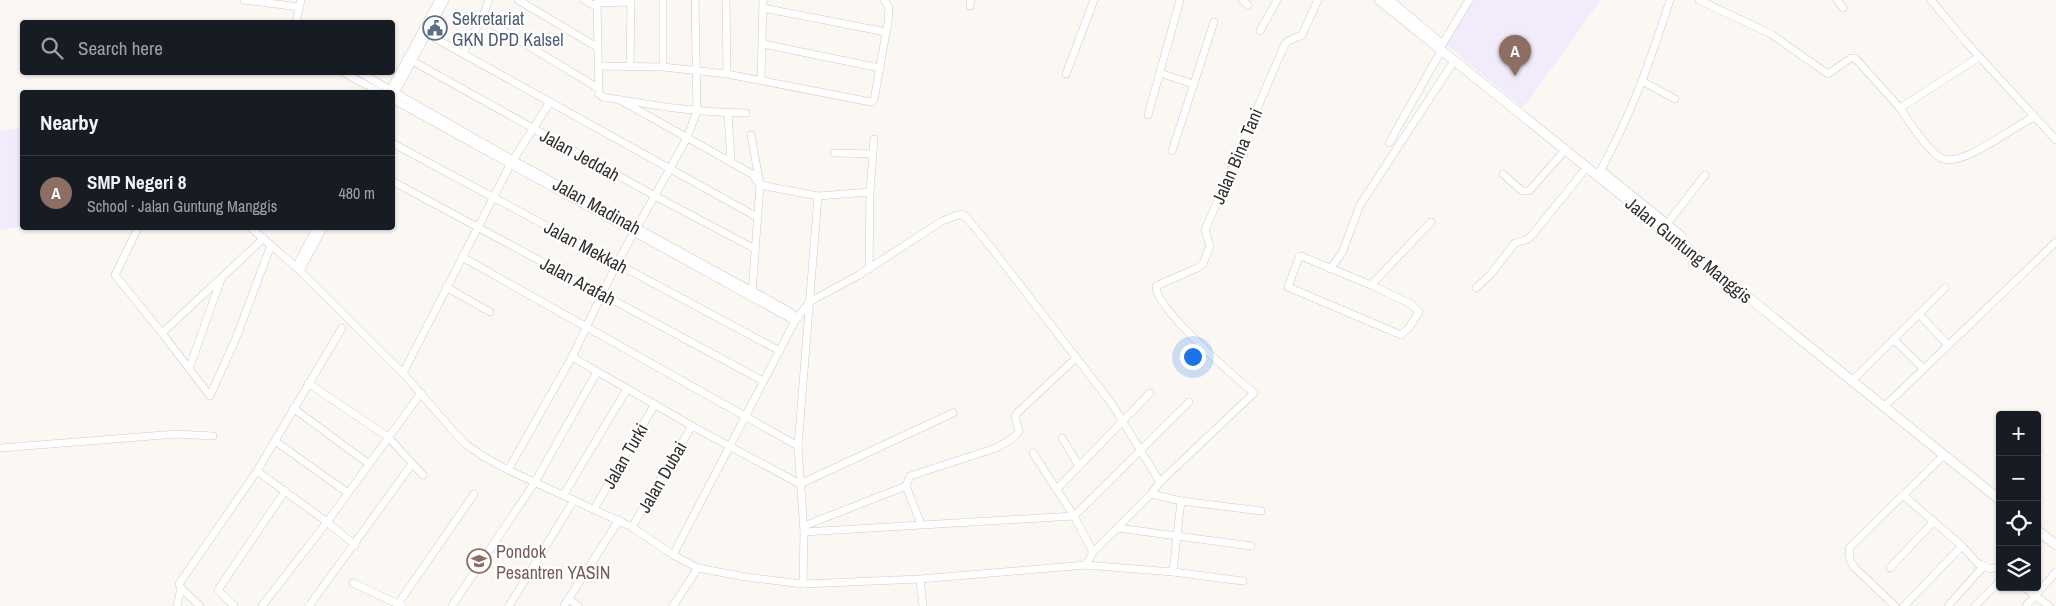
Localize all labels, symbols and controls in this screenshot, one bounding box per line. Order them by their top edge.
place label: Sekretariat GKN DPD Kalsel [452,6,564,52]
public building icon: Sekretariat GKN DPD Kalsel [422,15,448,41]
search box [20,20,395,75]
icon: search [38,34,66,62]
text: Search here [78,35,163,61]
pin: A [1499,35,1531,76]
street label: Jalan Bina Tani [1206,104,1268,208]
text: Nearby [40,108,98,137]
street label: Jalan Jeddah [536,123,624,187]
text: SMP Negeri 8 [87,169,186,195]
street label: Jalan Madinah [549,172,645,240]
text: A [51,182,61,204]
text: 480 m [339,182,375,204]
street label: Jalan Guntung Manggis [1620,191,1758,309]
text: School · Jalan Guntung Manggis [87,195,277,217]
street label: Jalan Mekkah [540,215,632,279]
street label: Jalan Arafah [536,251,620,311]
your location [1180,344,1206,370]
map controls [1996,411,2041,591]
button: + [1996,411,2041,456]
street label: Jalan Turki [596,419,654,493]
street label: Jalan Dubai [631,437,693,517]
button: − [1996,456,2041,501]
button: locate [1996,501,2041,546]
place label: Pondok Pesantren YASIN [496,539,610,585]
button: layers [1996,546,2041,591]
school or university icon: Pondok Pesantren YASIN [466,548,492,574]

